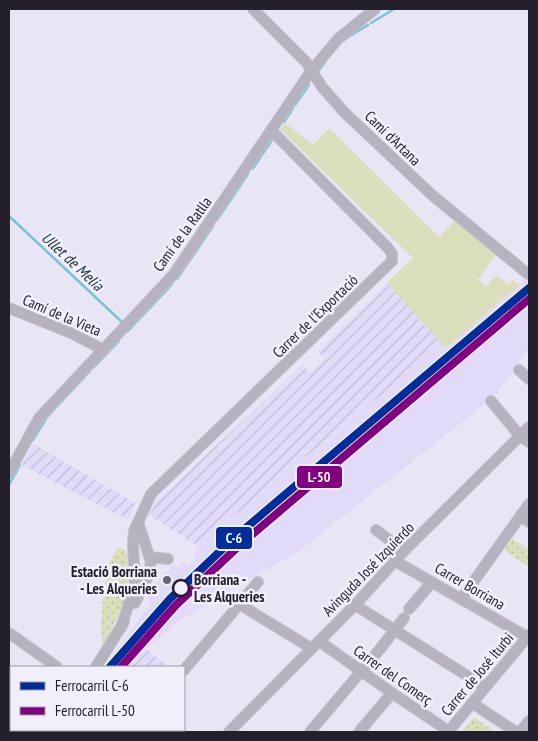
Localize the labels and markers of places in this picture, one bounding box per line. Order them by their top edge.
place label: Estació Borriana - Les Alqueries [71,562,157,598]
place label: Borriana - Les Alqueries [194,570,265,606]
marker: Estació Borriana - Les Alqueries [161,574,173,586]
marker: Borriana - Les Alqueries [172,579,190,597]

